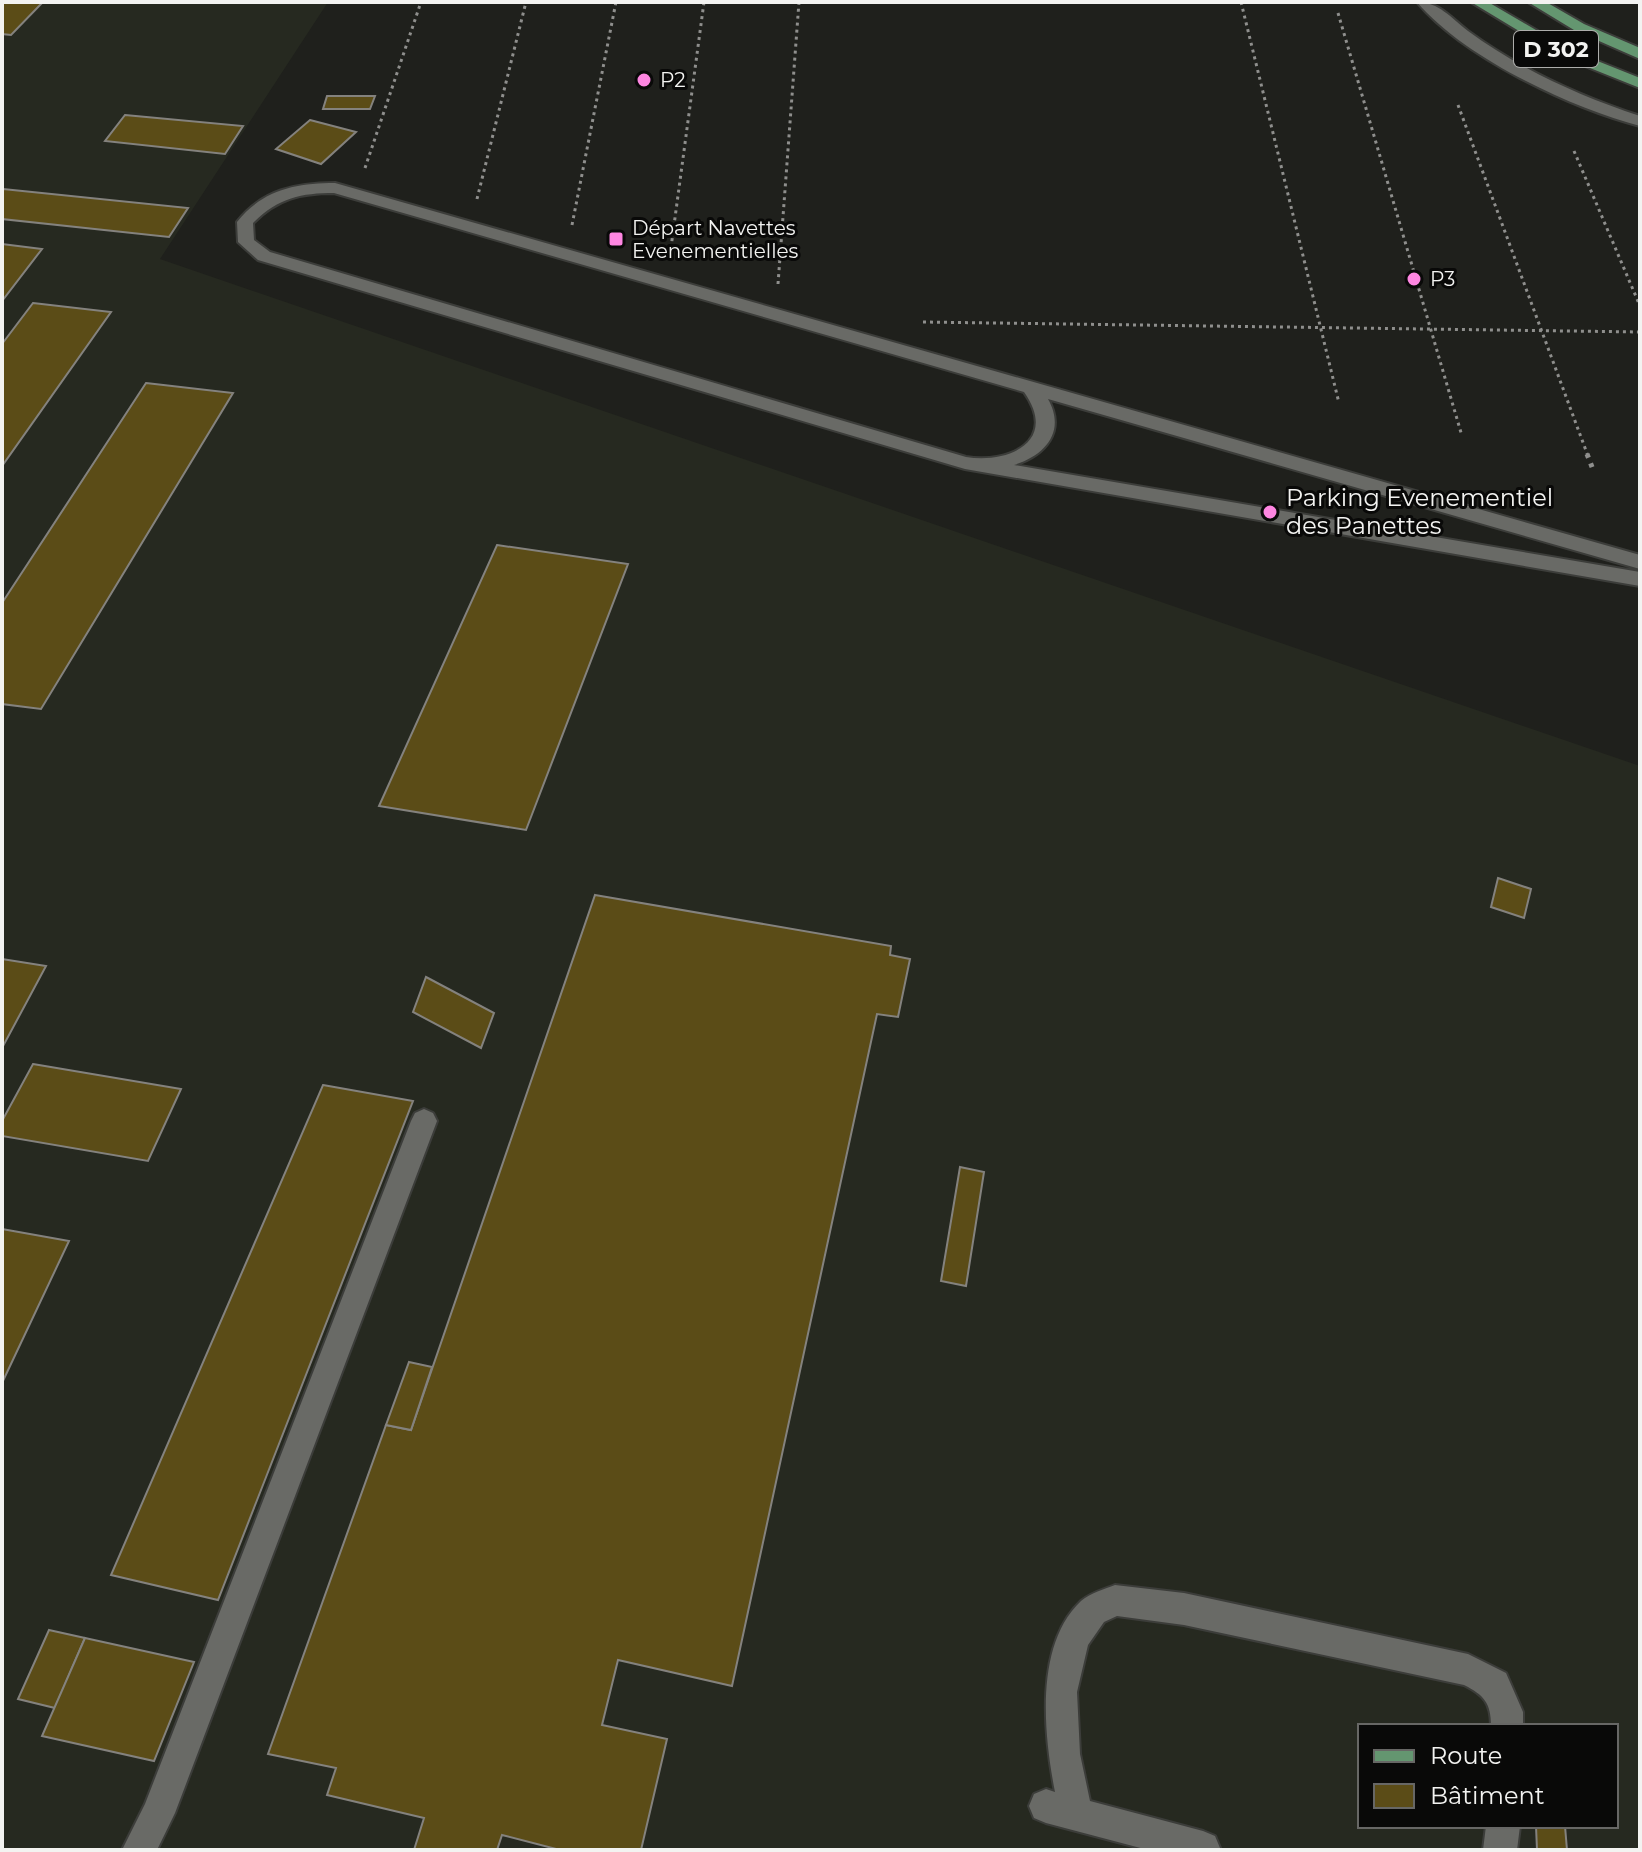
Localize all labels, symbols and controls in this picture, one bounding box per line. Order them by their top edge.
road number: D 302 [1514,31,1598,67]
place label: P2 [660,68,686,92]
marker: P2 [635,71,653,89]
place label: Départ Navettes Evenementielles [632,216,799,263]
marker: Départ Navettes Evenementielles [607,230,625,248]
place label: P3 [1430,267,1455,291]
marker: P3 [1405,270,1423,288]
place label: Parking Evenementiel des Panettes [1286,483,1553,540]
marker: Parking Evenementiel des Panettes [1261,503,1279,521]
legend [1358,1724,1618,1828]
text: Route [1430,1741,1502,1770]
text: Bâtiment [1430,1781,1545,1810]

